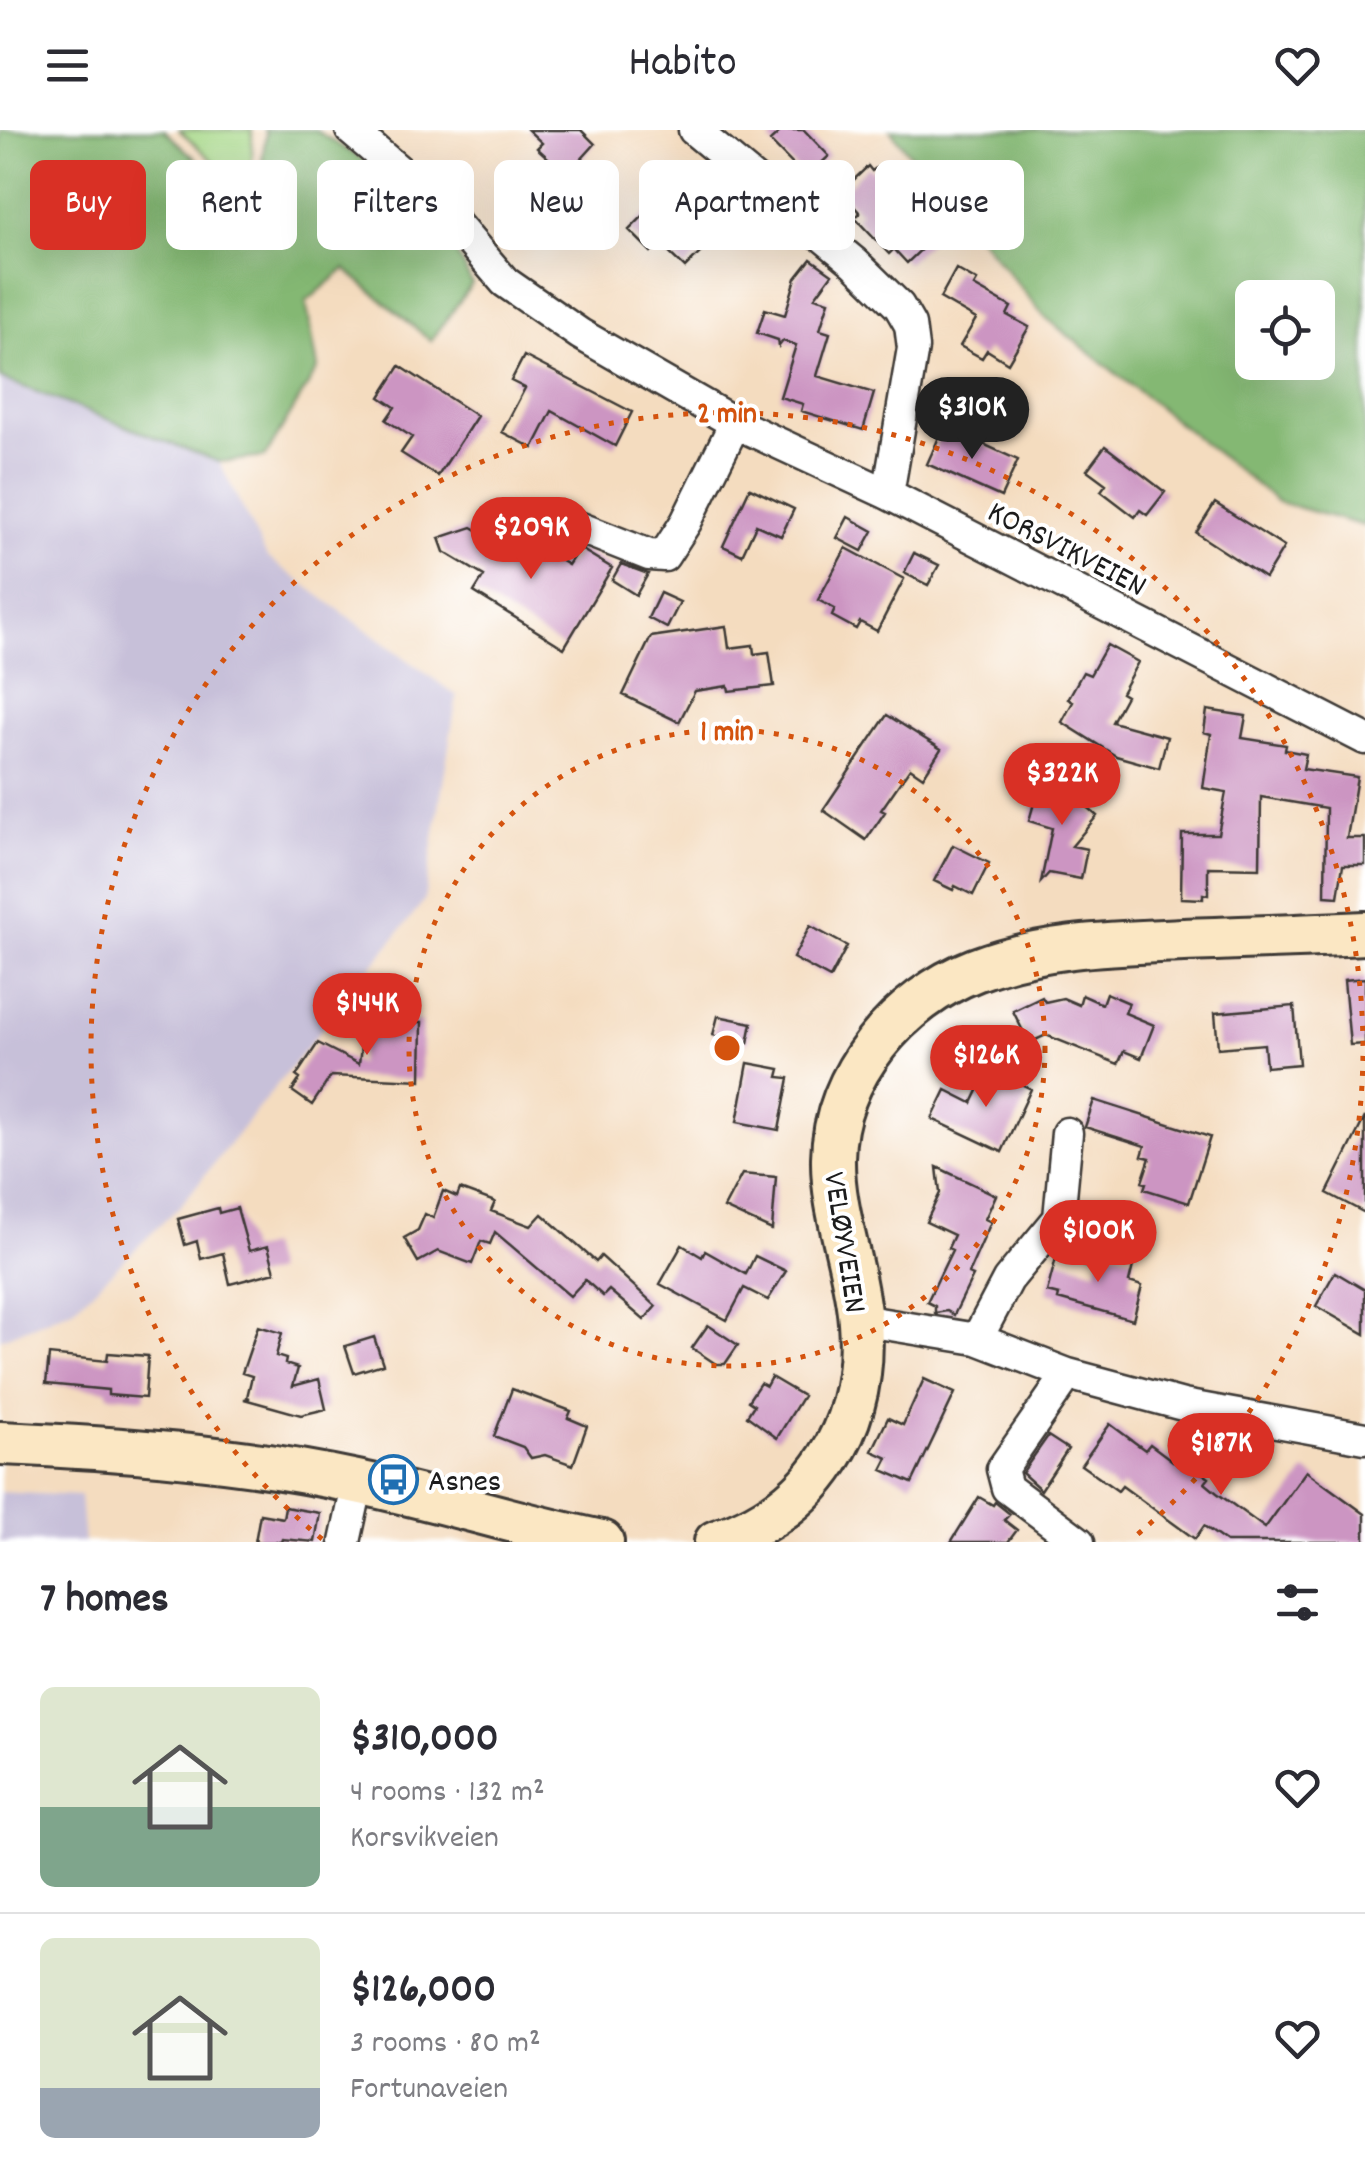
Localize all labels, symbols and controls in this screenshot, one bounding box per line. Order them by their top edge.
text: Habito [628,33,737,97]
icon: menu [40,38,95,93]
icon: heart [1270,38,1325,93]
chip: Buy [30,160,146,250]
chip: Rent [166,160,297,250]
chip: Filters [317,160,474,250]
chip: New [494,160,619,250]
chip: Apartment [639,160,855,250]
chip: House [875,160,1024,250]
map controls [1235,280,1335,380]
button: locate [1235,280,1335,380]
pin: $310K [902,377,1042,462]
text: $310K [937,386,1007,432]
text: 2 min [697,395,757,438]
street label: KORSVIKVEIEN [978,492,1153,611]
pin: $209K [461,497,601,582]
text: $209K [492,506,570,552]
text: 1 min [700,713,754,756]
pin: $322K [992,743,1132,828]
text: $322K [1025,752,1099,798]
pin: $144K [297,973,437,1058]
text: $144K [335,982,399,1028]
pin: $126K [916,1025,1056,1110]
centre of rings [709,1030,745,1066]
text: $126K [952,1034,1020,1080]
street label: VELØYVEIEN [808,1169,876,1317]
pin: $100K [1028,1200,1168,1285]
text: $100K [1062,1209,1134,1255]
pin: $187K [1151,1413,1291,1498]
text: $187K [1189,1422,1253,1468]
bus stop icon: Asnes [367,1453,419,1505]
place label: Asnes [428,1461,501,1507]
text: 7 homes [40,1572,169,1632]
icon: filters [1270,1575,1325,1630]
text: $310,000 [350,1711,499,1771]
icon: home [120,1727,240,1847]
icon: heart [1270,1760,1325,1815]
text: 4 rooms · 132 m² [350,1771,545,1817]
text: Korsvikveien [350,1817,499,1863]
text: $126,000 [350,1962,496,2022]
icon: home [120,1978,240,2098]
icon: heart [1270,2011,1325,2066]
text: 3 rooms · 80 m² [350,2022,541,2068]
text: Fortunaveien [350,2068,508,2114]

